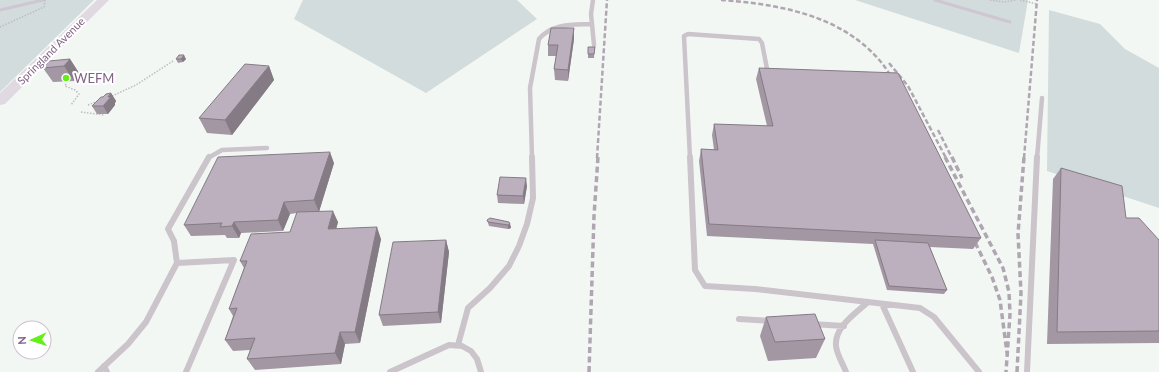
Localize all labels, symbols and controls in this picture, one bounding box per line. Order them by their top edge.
street label: Springland Avenue [14,14,87,87]
place label: WEFM [74,70,114,86]
marker: WEFM [61,73,71,83]
north arrow [12,320,52,360]
text: N [15,336,28,345]

